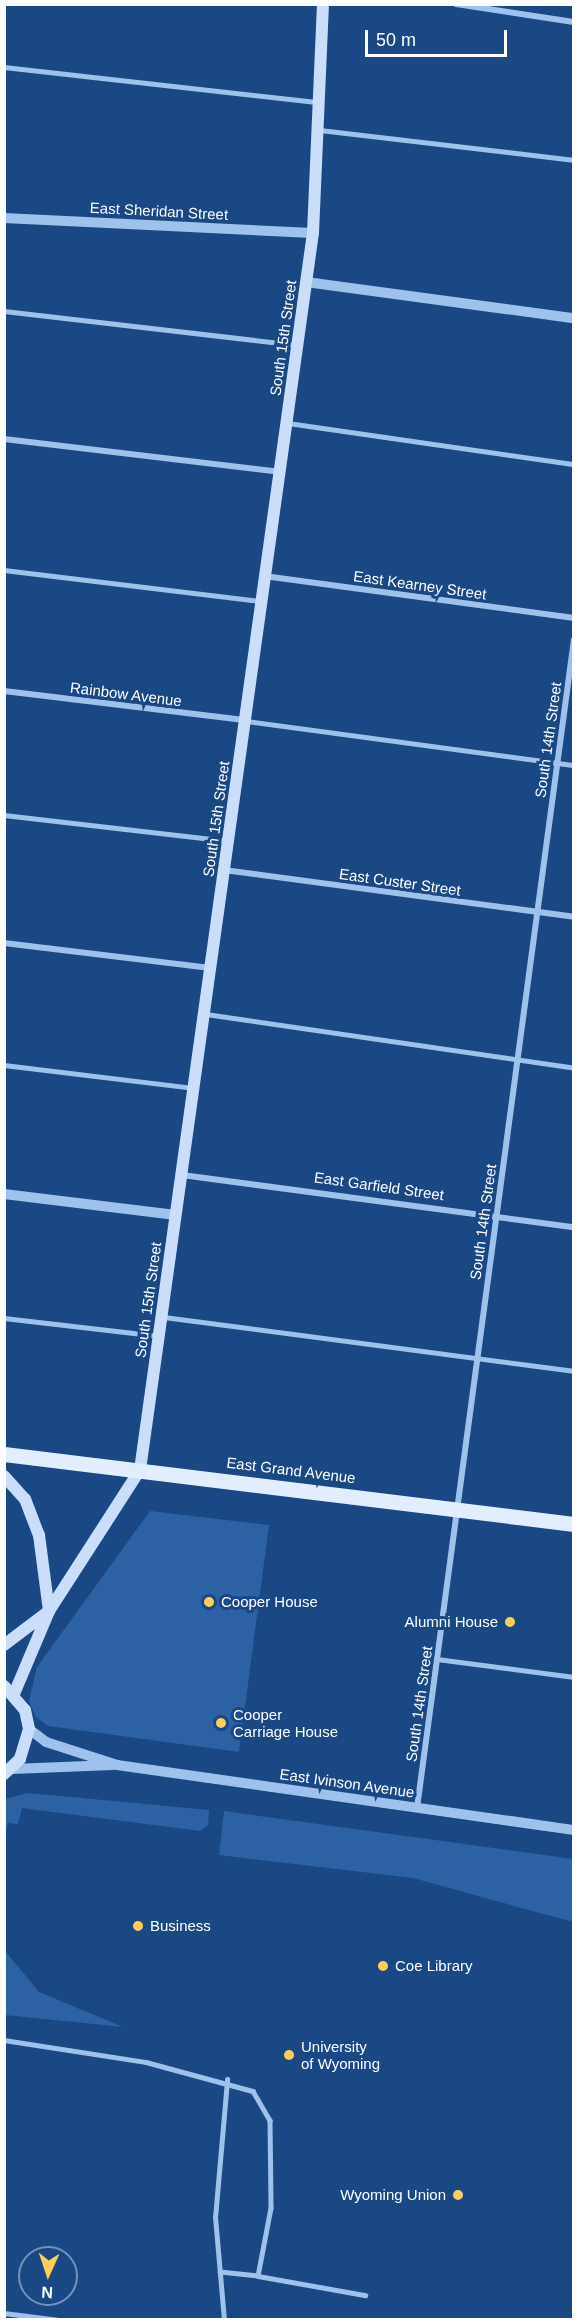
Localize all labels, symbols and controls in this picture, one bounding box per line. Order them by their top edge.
scale bar [368,18,510,56]
text: 50 m [376,30,416,50]
street label: East Sheridan Street [89,198,229,224]
street label: South 15th Street [266,279,300,397]
street label: East Kearney Street [352,567,488,603]
street label: Rainbow Avenue [69,678,183,710]
street label: South 14th Street [531,681,565,799]
street label: South 15th Street [199,760,233,878]
street label: East Custer Street [338,865,462,899]
street label: South 14th Street [466,1163,500,1281]
street label: East Garfield Street [313,1168,445,1204]
street label: South 15th Street [131,1241,165,1359]
street label: East Grand Avenue [225,1453,357,1487]
place label: Cooper House [221,1593,318,1611]
marker: Cooper House [202,1595,216,1609]
place label: Alumni House [405,1613,498,1631]
marker: Alumni House [503,1615,517,1629]
street label: South 14th Street [402,1645,436,1763]
place label: Cooper Carriage House [233,1705,338,1740]
marker: Cooper Carriage House [214,1716,228,1730]
street label: East Ivinson Avenue [278,1765,416,1801]
place label: Business [150,1917,211,1935]
marker: Business [131,1919,145,1933]
place label: Coe Library [395,1957,473,1975]
marker: Coe Library [376,1959,390,1973]
place label: University of Wyoming [301,2037,380,2072]
marker: University of Wyoming [282,2048,296,2062]
place label: Wyoming Union [340,2186,446,2204]
marker: Wyoming Union [451,2188,465,2202]
north arrow [18,2246,78,2306]
text: N [41,2284,53,2301]

